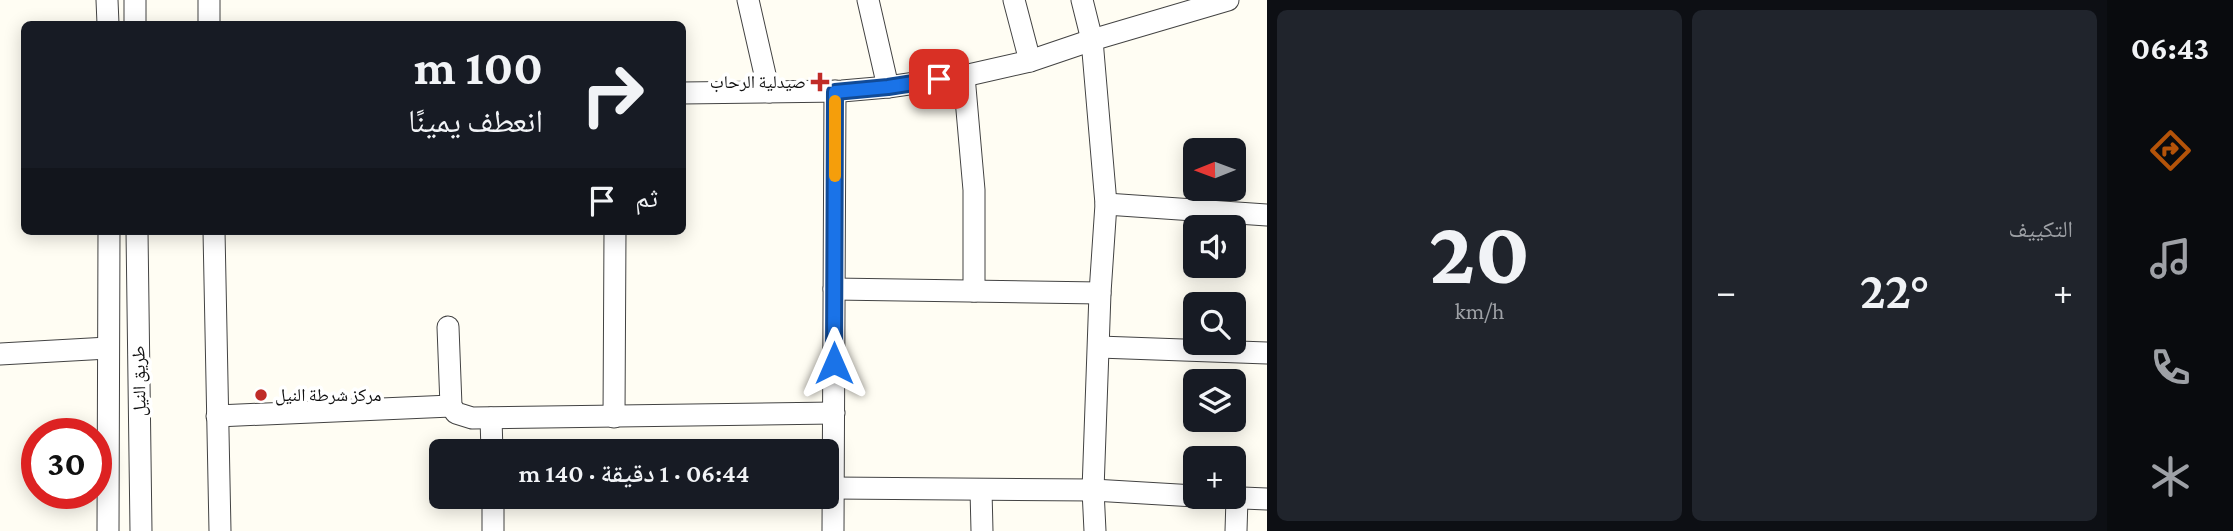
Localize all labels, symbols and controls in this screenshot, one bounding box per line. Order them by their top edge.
text: 06:43 [2131,30,2209,66]
text: 100 m [414,40,543,95]
icon: right [567,49,658,140]
pin [909,49,969,109]
icon: arrive [920,60,958,98]
place label: صيدلية الرحاب [710,72,806,93]
marker: صيدلية الرحاب [812,74,828,90]
text: انعطف يمينًا [408,103,543,139]
icon: directions [2146,126,2195,175]
north arrow [1183,138,1246,201]
map controls [1183,138,1246,509]
icon: arrive [583,182,621,220]
text: ثم [635,184,658,213]
text: 20 [1429,201,1530,303]
button: sound [1183,215,1246,278]
text: التكييف [2008,216,2073,242]
icon: music [2146,234,2195,283]
text: 22° [1860,261,1929,319]
text: − [1716,270,1736,312]
text: + [2053,270,2073,312]
button: search [1183,292,1246,355]
text: km/h [1455,298,1504,324]
position arrow [797,326,871,400]
icon: phone [2146,343,2195,392]
street label: طريق النيل [128,345,151,417]
button: layers [1183,369,1246,432]
place label: مركز شرطة النيل [275,385,382,406]
marker: مركز شرطة النيل [253,387,269,403]
speed limit sign: 30 [21,418,112,509]
button: + [1183,446,1246,509]
icon: climate [2146,452,2195,501]
text: 06:44 · 1 دقيقة · 140 m [519,459,749,488]

